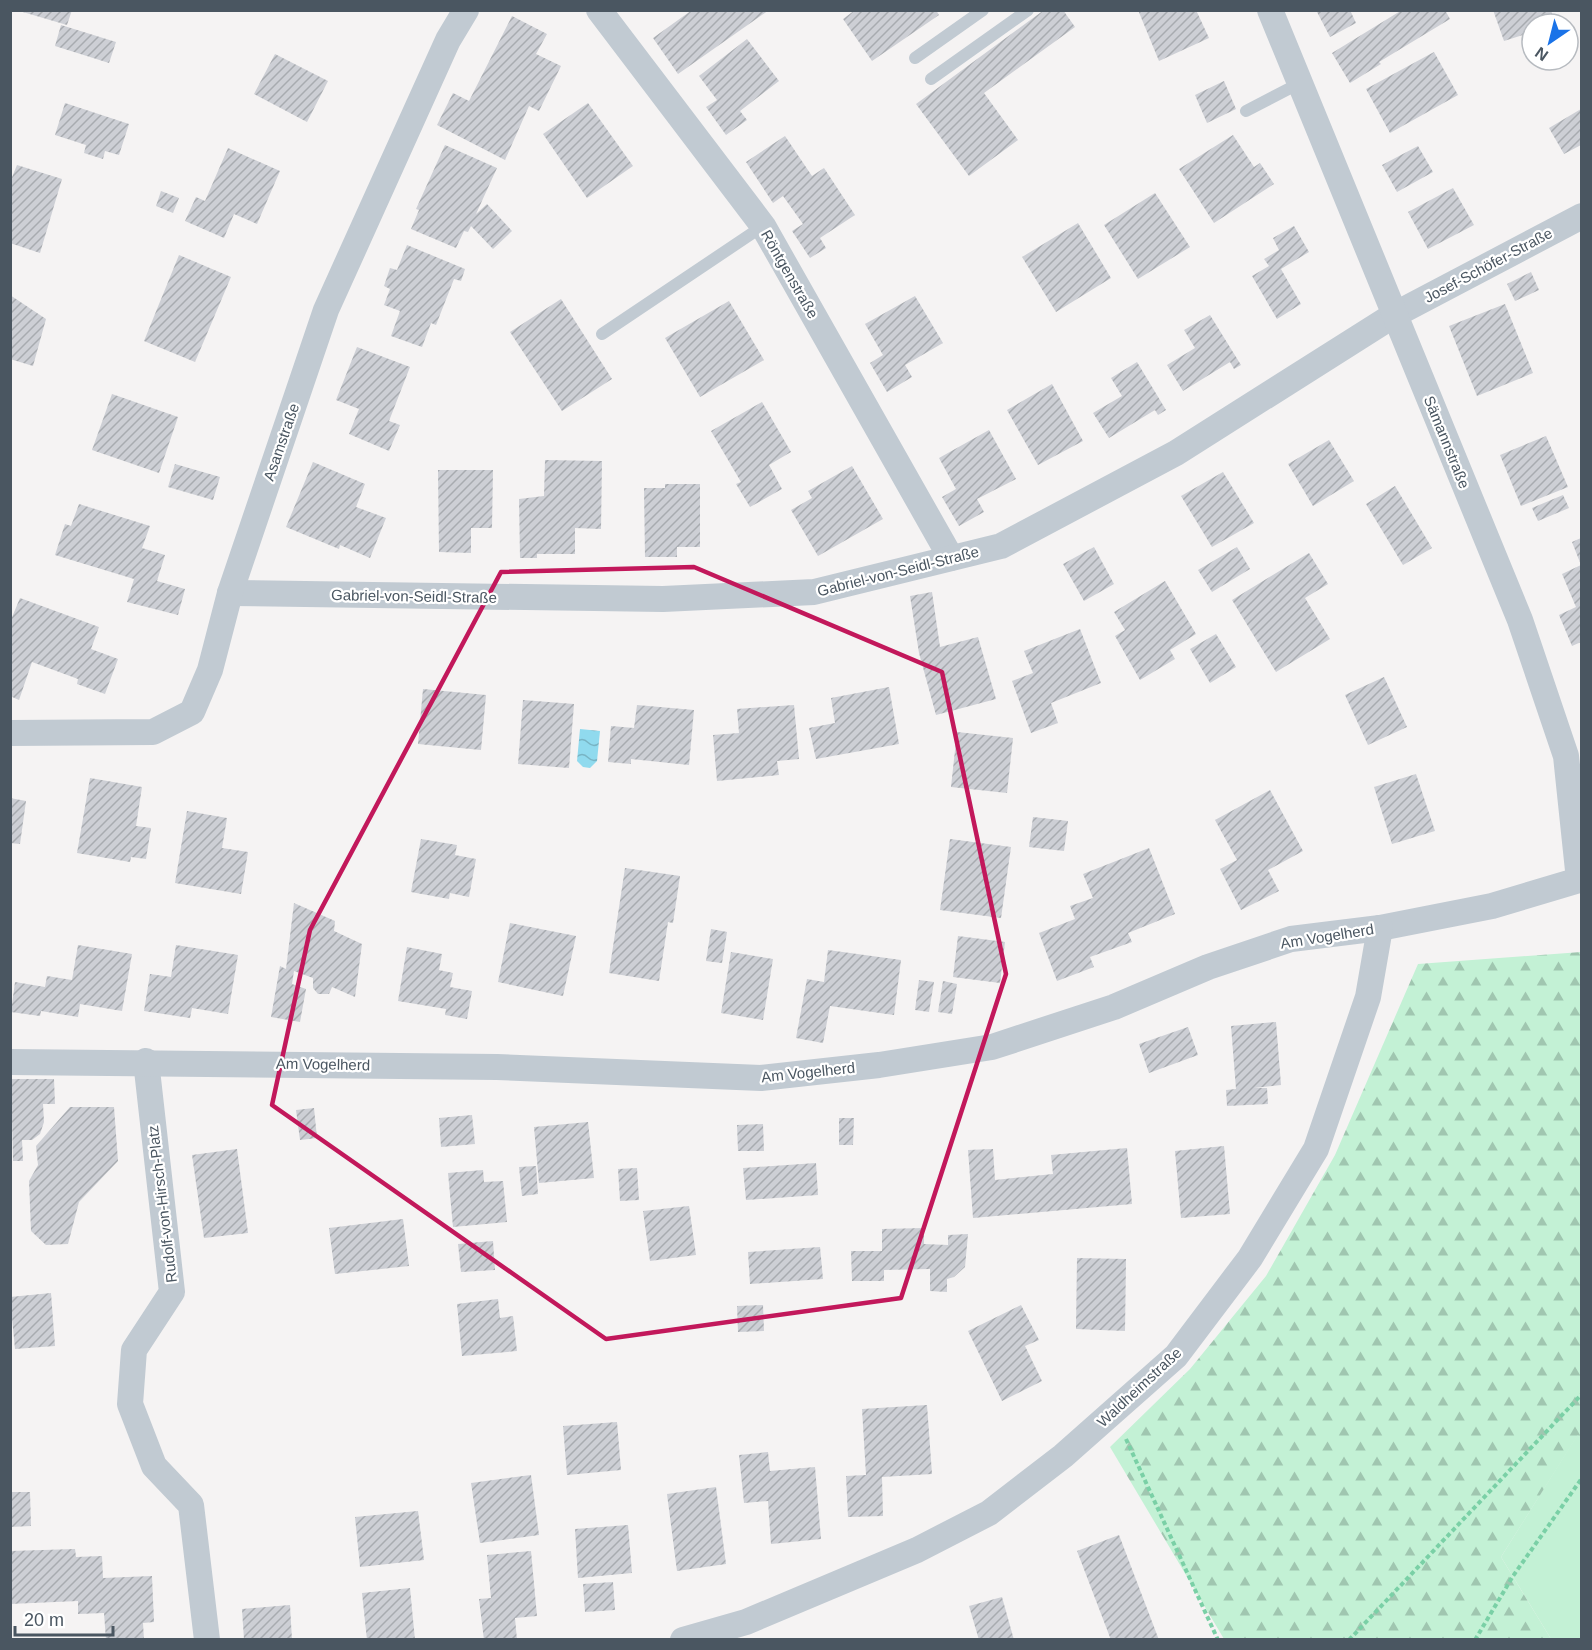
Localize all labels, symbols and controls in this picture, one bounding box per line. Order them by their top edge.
north arrow [1520,12,1580,72]
text: N [1532,44,1551,64]
street label: Josef-Schöfer-Straße [1421,224,1555,306]
street label: Röntgenstraße [758,227,822,321]
street label: Sämannstraße [1421,393,1473,491]
street label: Asamstraße [260,401,302,483]
street label: Gabriel-von-Seidl-Straße [815,543,981,599]
street label: Gabriel-von-Seidl-Straße [331,586,497,606]
street label: Am Vogelherd [1279,920,1375,952]
street label: Am Vogelherd [276,1055,370,1073]
street label: Am Vogelherd [760,1059,856,1085]
street label: Rudolf-von-Hirsch-Platz [144,1124,180,1284]
street label: Waldheimstraße [1093,1344,1185,1430]
scale bar [15,1599,112,1637]
text: 20 m [24,1610,64,1630]

